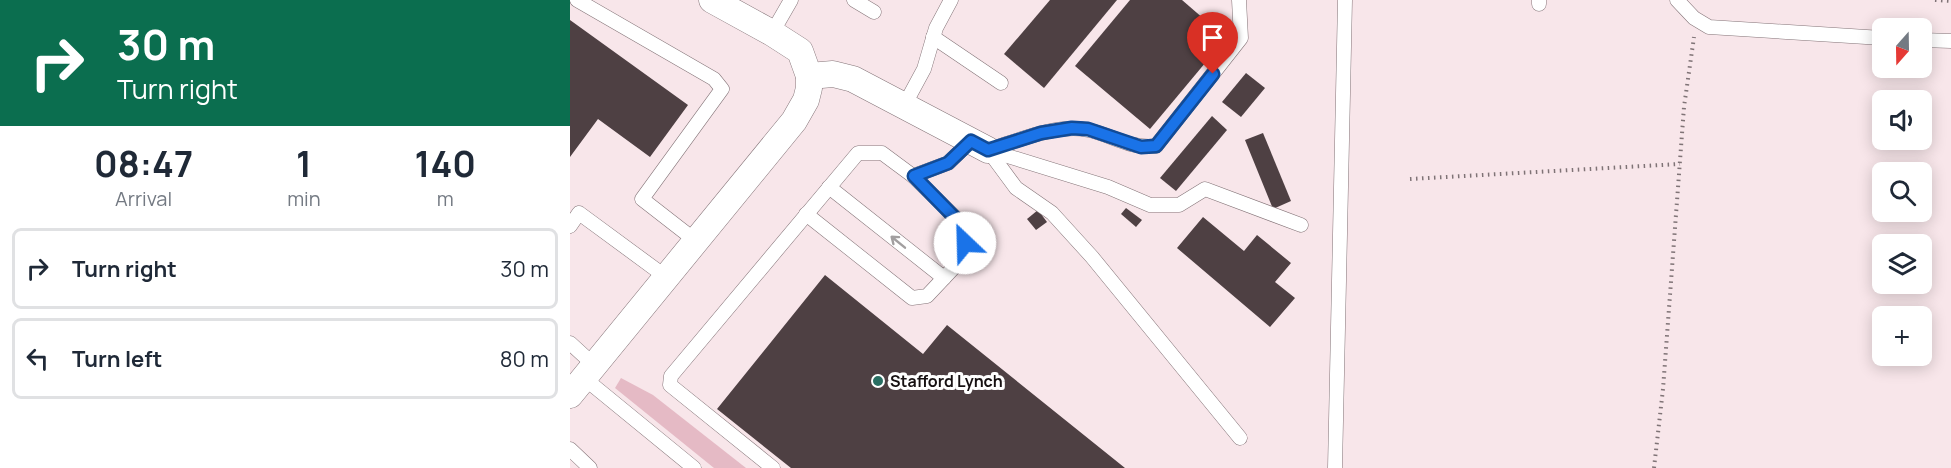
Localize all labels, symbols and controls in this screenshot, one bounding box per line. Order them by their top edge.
pin [1187,12,1238,74]
text: 30 m [117,15,215,73]
north arrow [1872,18,1932,78]
map controls [1872,18,1932,366]
icon: arrive [1196,21,1229,54]
icon: right [18,24,96,102]
text: Turn right [117,70,238,107]
button: sound [1872,90,1932,150]
text: 08:47 [94,139,193,188]
text: 1 [296,139,312,188]
text: 140 [415,139,476,188]
button: search [1872,162,1932,222]
text: Arrival [115,185,172,212]
text: min [287,185,321,212]
text: m [437,185,454,212]
position arrow [933,211,997,275]
button: layers [1872,234,1932,294]
one-way arrow [890,235,906,248]
icon: right [21,252,54,285]
text: Turn right [72,254,177,284]
text: 30 m [500,254,549,284]
button: + [1872,306,1932,366]
icon: left [21,342,54,375]
text: Turn left [72,344,162,374]
text: 80 m [500,344,549,374]
place label: Stafford Lynch [890,370,1003,392]
marker: Stafford Lynch [871,374,885,388]

